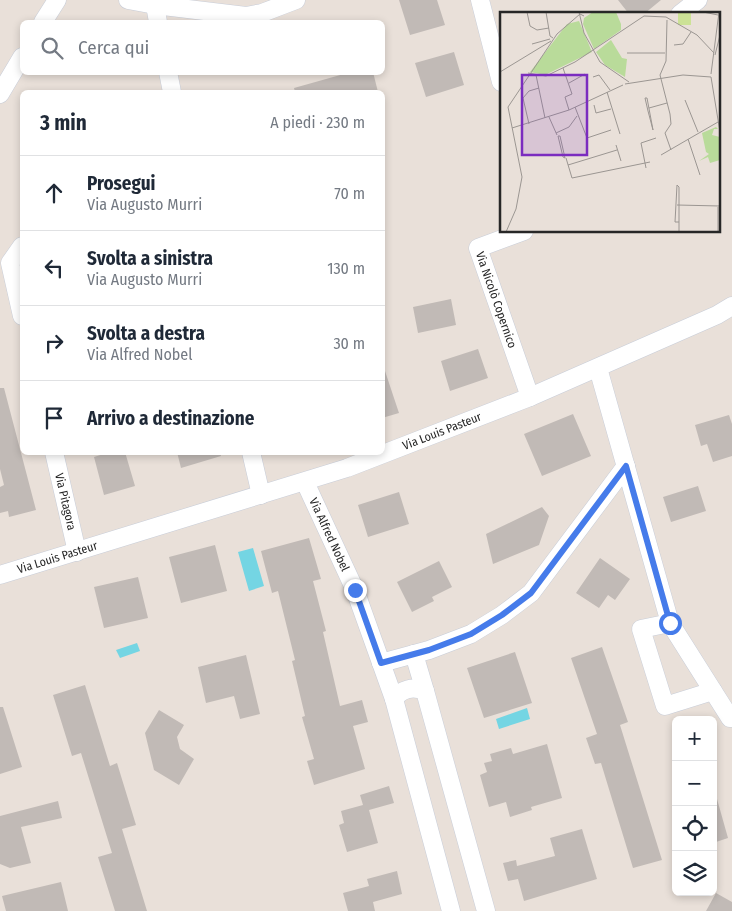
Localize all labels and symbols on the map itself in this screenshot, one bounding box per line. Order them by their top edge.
inset map [500,12,720,232]
street label: Via Nicolò Copernico [473,250,519,350]
street label: Via Louis Pasteur [401,409,484,453]
street label: Via Pitagora [52,472,79,532]
street label: Via Alfred Nobel [306,496,352,574]
street label: Via Louis Pasteur [15,538,100,576]
route end [344,579,367,602]
route start [659,612,682,635]

